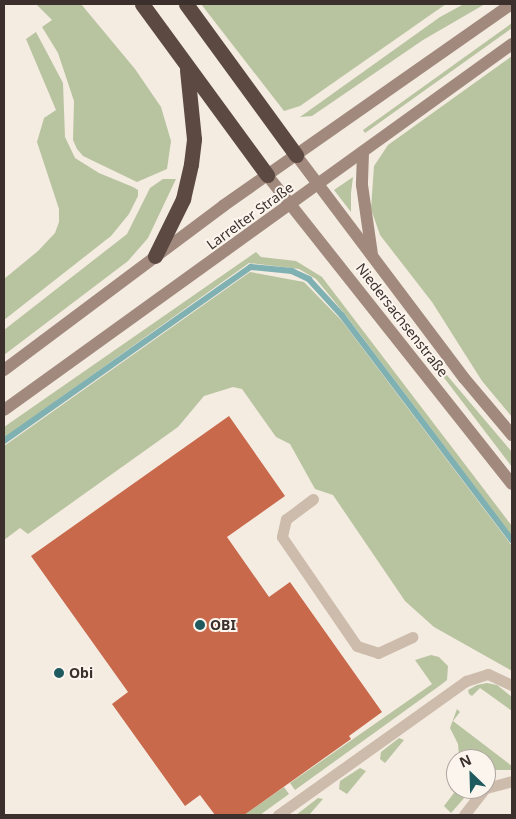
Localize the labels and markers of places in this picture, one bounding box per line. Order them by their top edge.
place label: OBI [210,617,236,633]
marker: OBI [194,619,206,631]
place label: Obi [69,665,93,681]
marker: Obi [53,667,65,679]

